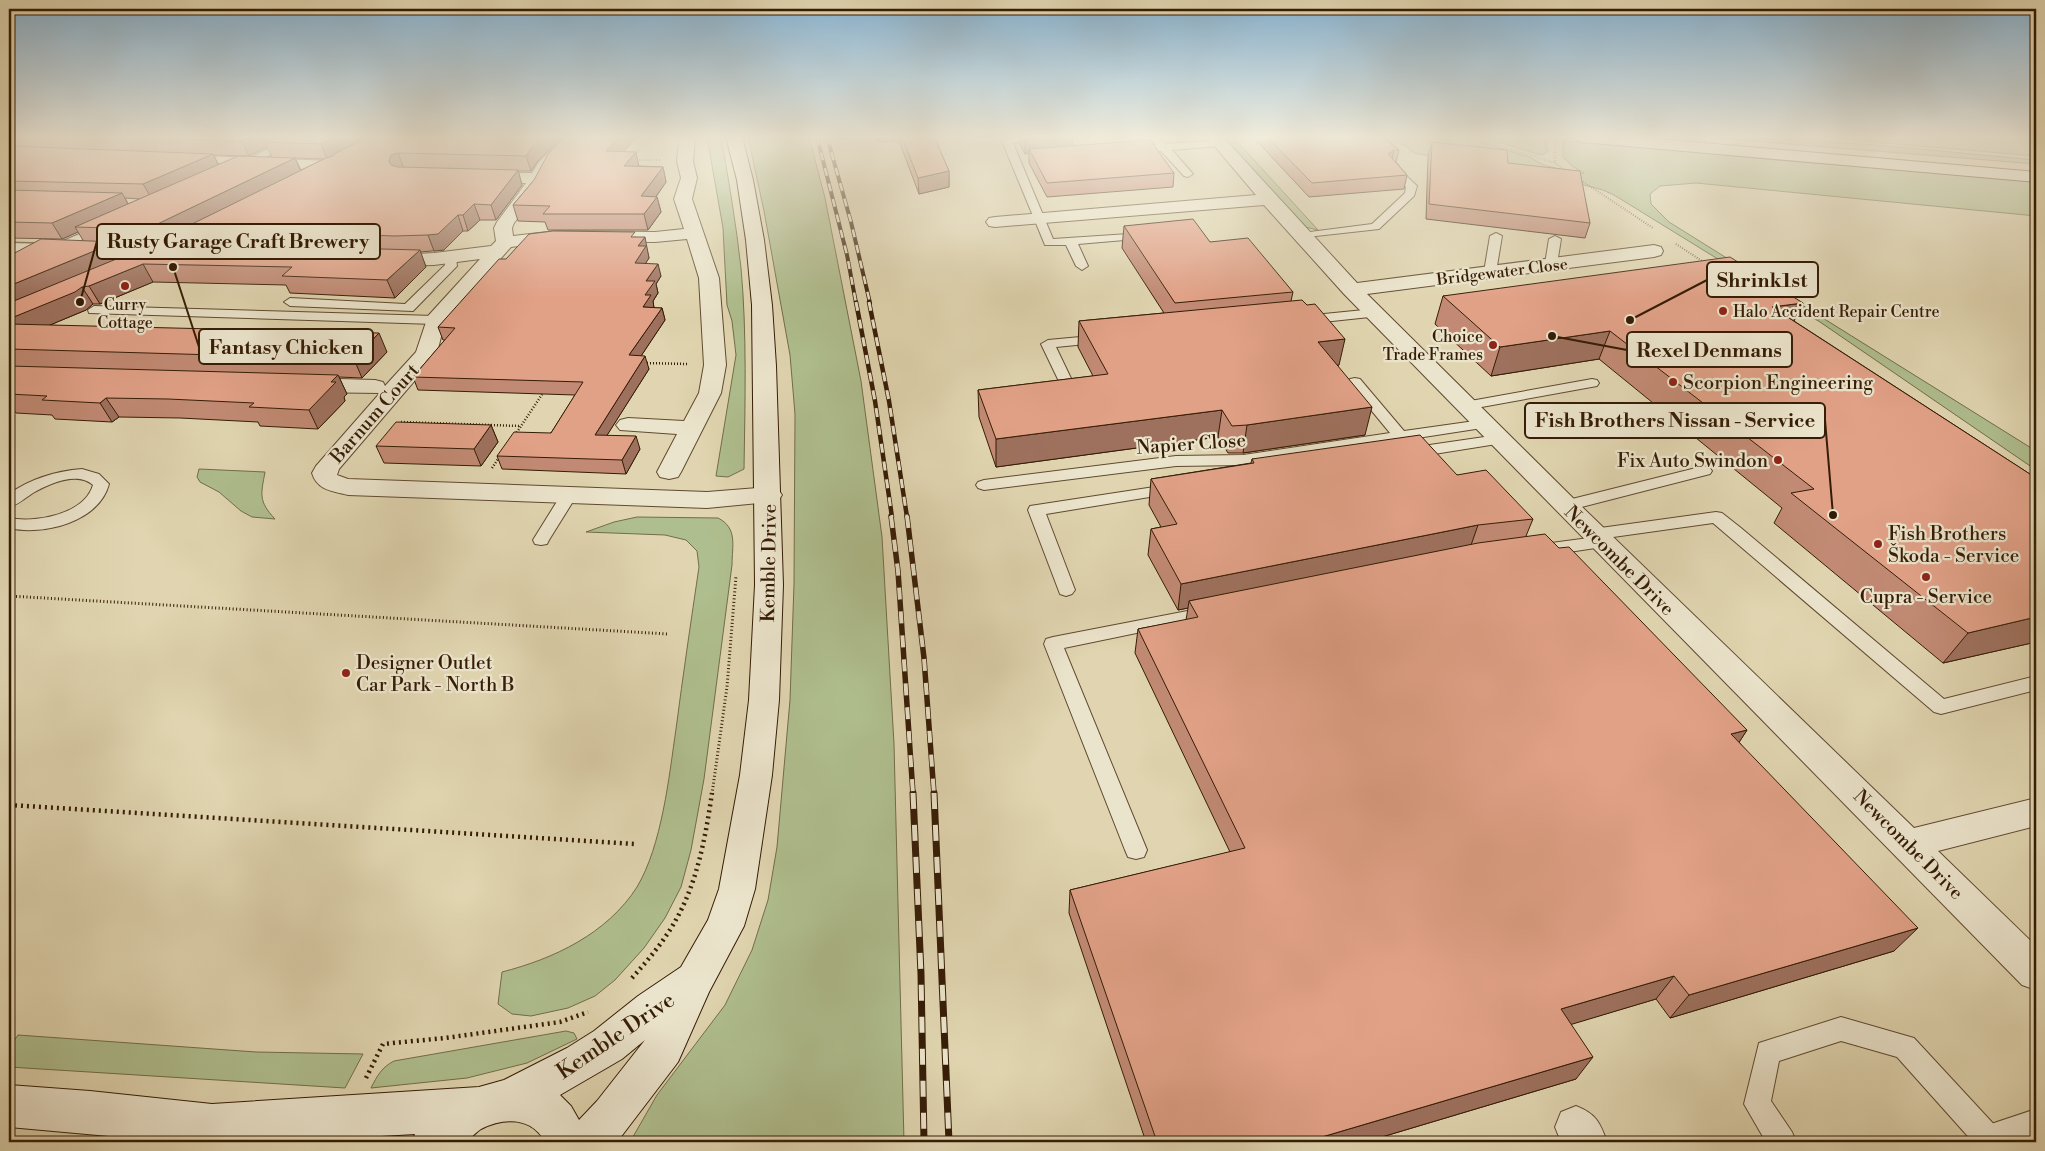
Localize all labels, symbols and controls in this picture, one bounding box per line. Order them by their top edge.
callout: Rusty Garage Craft Brewery [97,224,380,259]
text: Rusty Garage Craft Brewery [107,230,370,255]
street label: Bridgewater Close [1434,254,1569,290]
callout: Shrink1st [1707,262,1818,297]
text: Shrink1st [1717,269,1808,294]
marker: Curry Cottage [119,280,131,292]
place label: Curry Cottage [97,295,153,333]
place label: Halo Accident Repair Centre [1733,302,1940,322]
marker: Halo Accident Repair Centre [1717,305,1729,317]
place label: Choice Trade Frames [1383,327,1483,365]
callout: Fantasy Chicken [199,329,373,364]
callout: Rexel Denmans [1627,332,1792,367]
text: Fantasy Chicken [209,336,364,361]
marker: Choice Trade Frames [1487,339,1499,351]
text: Rexel Denmans [1636,339,1782,364]
street label: Barnum Court [324,359,425,469]
place label: Scorpion Engineering [1683,371,1873,395]
marker: Scorpion Engineering [1667,376,1679,388]
callout: Fish Brothers Nissan - Service [1525,403,1825,438]
text: Fish Brothers Nissan - Service [1535,409,1815,434]
street label: Napier Close [1136,428,1247,460]
place label: Fix Auto Swindon [1617,449,1768,473]
marker: Fix Auto Swindon [1772,454,1784,466]
street label: Newcombe Drive [1559,501,1679,621]
street label: Kemble Drive [756,504,782,622]
place label: Fish Brothers Škoda - Service [1888,522,2019,568]
marker: Fish Brothers Škoda - Service [1872,538,1884,550]
marker: Cupra - Service [1920,571,1932,583]
place label: Cupra - Service [1860,585,1992,609]
place label: Designer Outlet Car Park - North B [356,651,515,697]
marker: Designer Outlet Car Park - North B [340,667,352,679]
street label: Newcombe Drive [1848,785,1968,905]
street label: Kemble Drive [551,987,680,1086]

